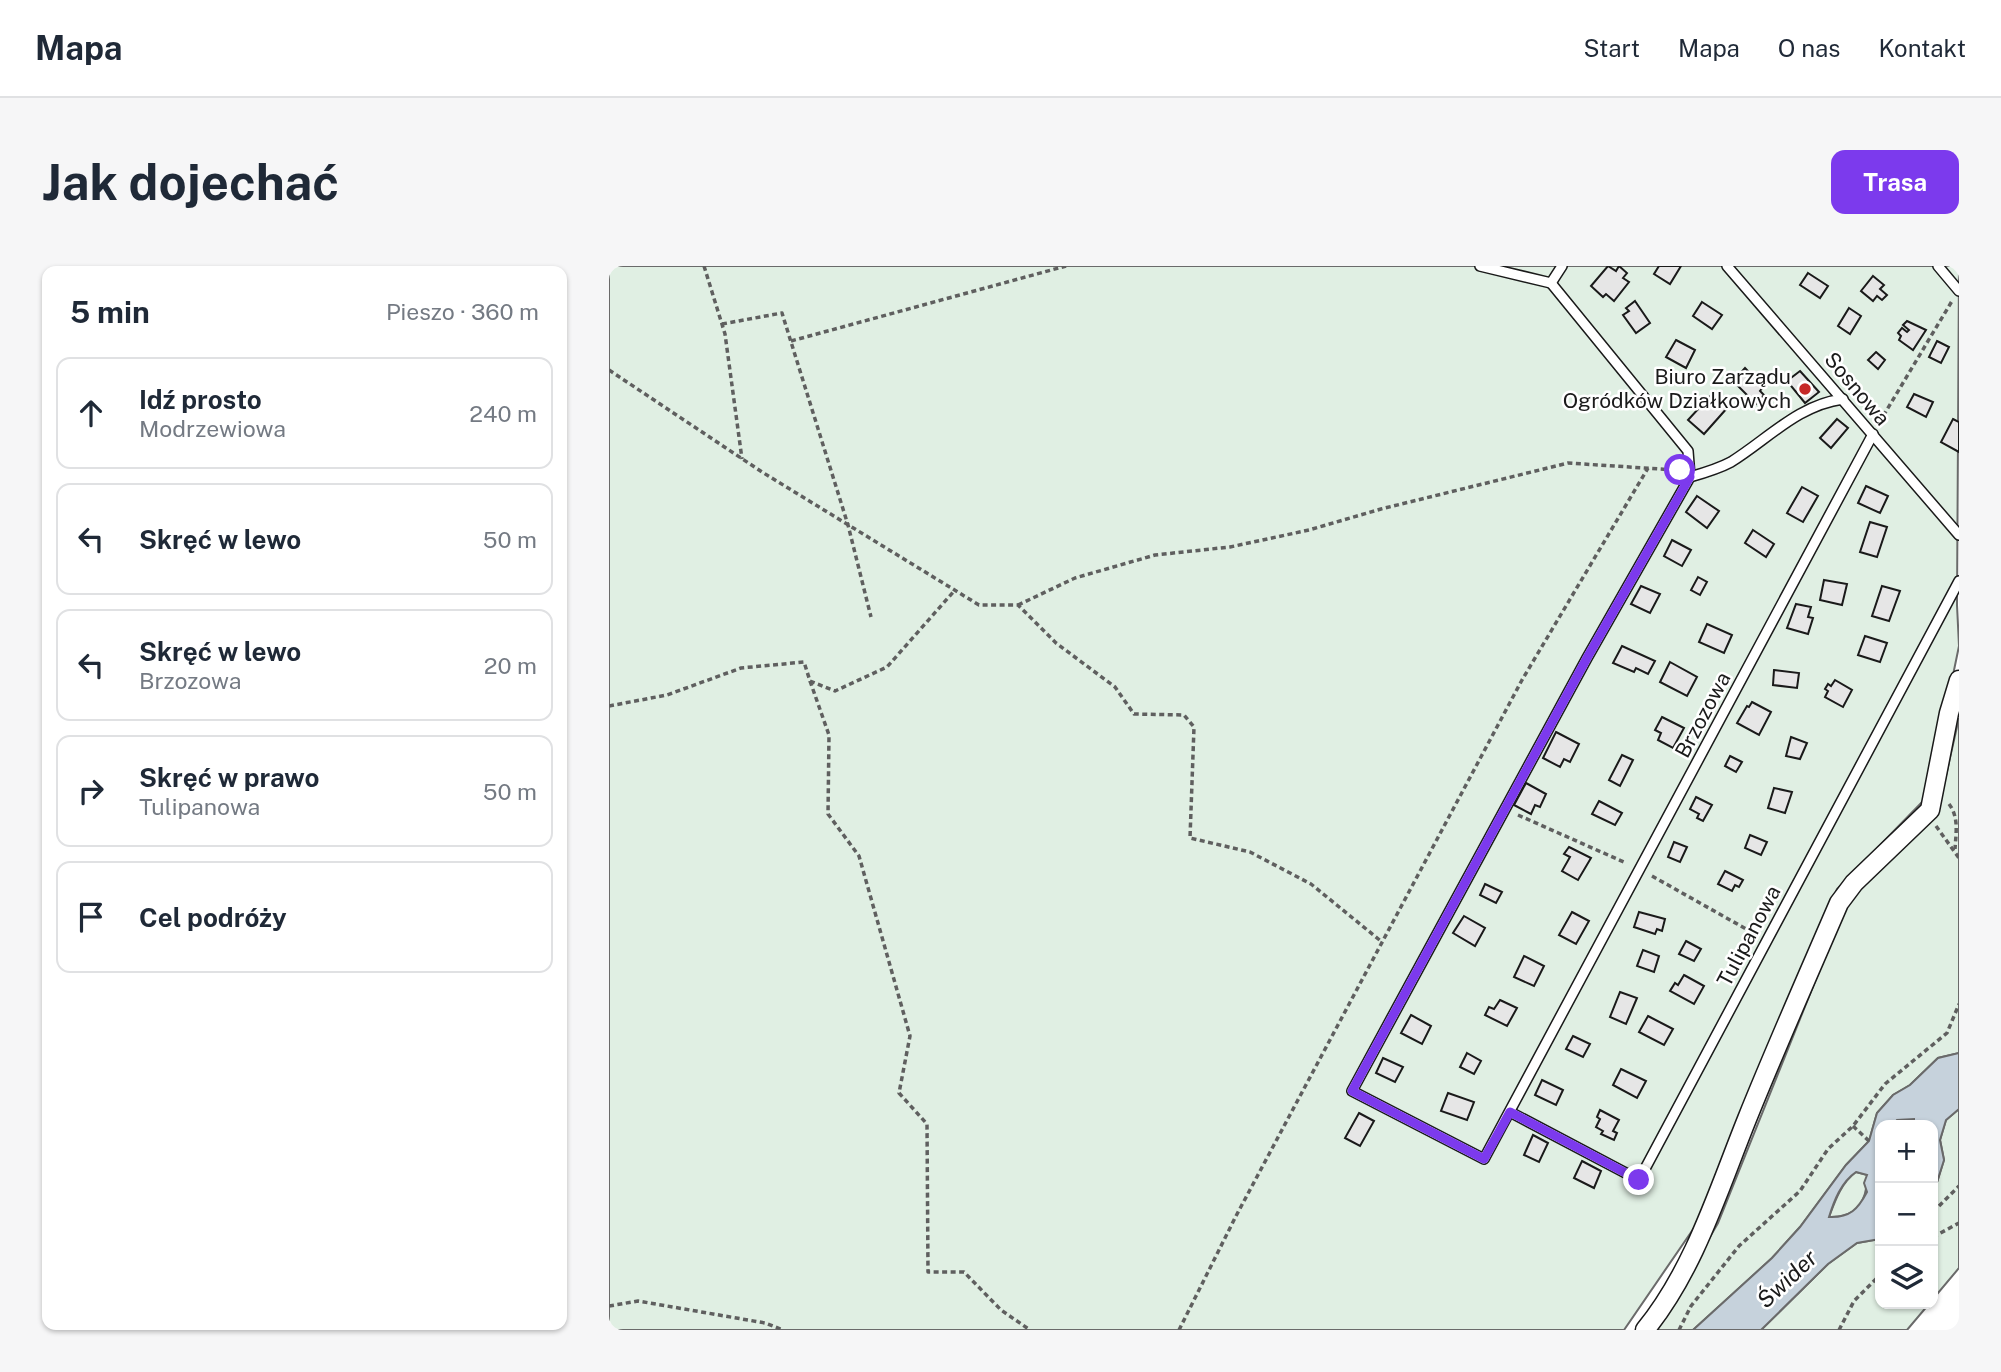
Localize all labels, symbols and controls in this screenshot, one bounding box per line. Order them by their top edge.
text: Mapa [35,29,123,67]
text: Start [1583,34,1640,62]
text: Mapa [1678,34,1740,62]
text: O nas [1778,34,1840,62]
text: Kontakt [1878,34,1966,62]
button: Trasa [1831,150,1959,214]
text: Jak dojechać [42,153,339,211]
text: 5 min [70,294,150,330]
text: Pieszo · 360 m [386,298,539,325]
street label: Sosnowa [1819,347,1895,430]
place label: Biuro Zarządu Ogródków Działkowych [1563,364,1791,413]
marker: Biuro Zarządu Ogródków Działkowych [1797,381,1813,397]
text: Idź prosto [139,384,262,415]
icon: ahead [72,394,110,432]
text: 240 m [469,400,537,427]
text: Modrzewiowa [139,415,286,442]
route start [1664,454,1695,485]
icon: left [72,520,110,558]
text: Skręć w lewo [139,524,301,555]
text: 50 m [483,526,537,553]
text: Skręć w lewo [139,636,301,667]
icon: left [72,646,110,684]
text: 20 m [484,652,537,679]
text: Brzozowa [139,667,241,694]
street label: Brzozowa [1670,668,1736,762]
text: Skręć w prawo [139,762,319,793]
icon: right [72,772,110,810]
text: 50 m [483,778,537,805]
text: Tulipanowa [139,793,260,820]
street label: Tulipanowa [1712,881,1786,991]
icon: arrive [72,898,110,936]
text: Cel podróży [139,902,287,933]
map controls [1875,1120,1938,1309]
button: + [1875,1120,1938,1183]
route end [1623,1164,1654,1195]
button: − [1875,1183,1938,1246]
water label: Świder [1751,1244,1823,1313]
button: layers [1875,1246,1938,1309]

